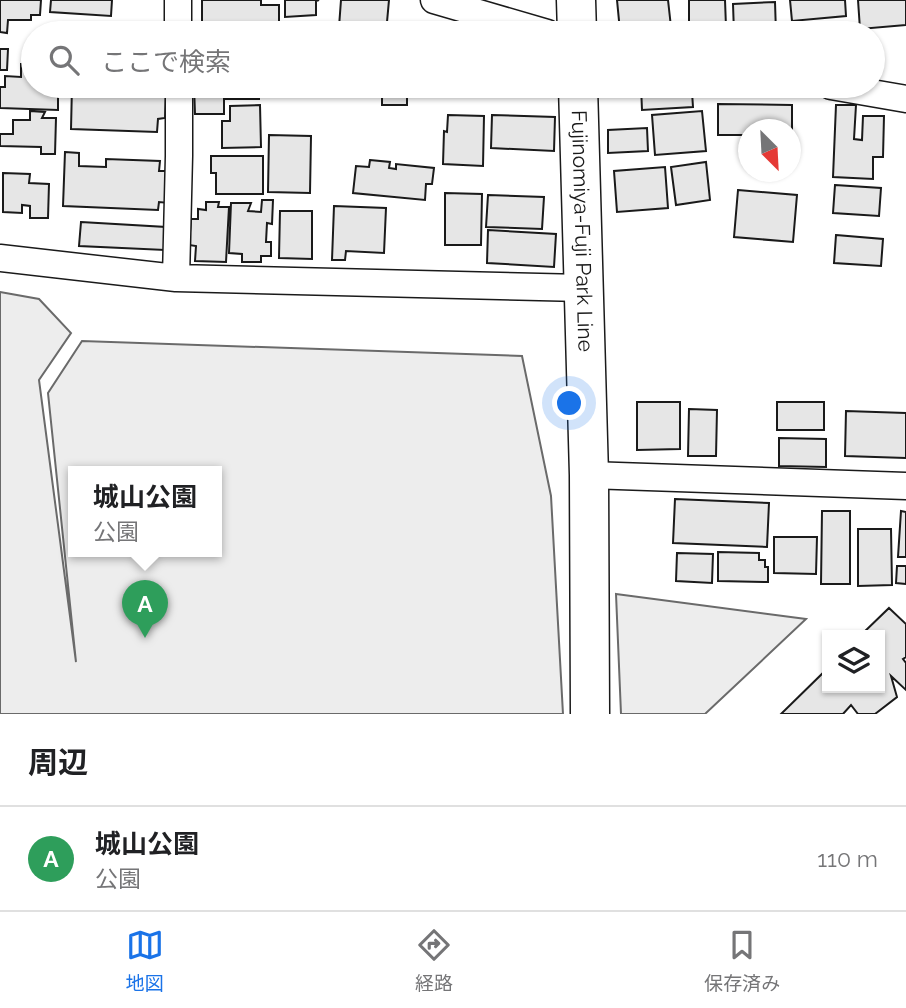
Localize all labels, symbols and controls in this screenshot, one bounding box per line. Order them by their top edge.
search box [21,21,885,98]
icon: search [45,41,83,79]
text: ここで検索 [101,47,231,77]
street label: Fujinomiya-Fuji Park Line [567,110,599,352]
north arrow [738,119,801,182]
your location [552,386,586,420]
popup [68,466,222,557]
text: 城山公園 [93,482,197,512]
text: 公園 [93,518,139,545]
pin: A [122,580,168,638]
map controls [822,630,885,693]
button: layers [822,630,885,693]
text: 周辺 [28,745,88,780]
text: 城山公園 [95,829,199,859]
text: A [43,845,59,872]
text: 110 m [817,845,878,872]
text: 公園 [95,865,141,892]
tab: 地図 [126,926,164,995]
tab: 経路 [415,926,453,995]
tab: 保存済み [704,926,780,995]

